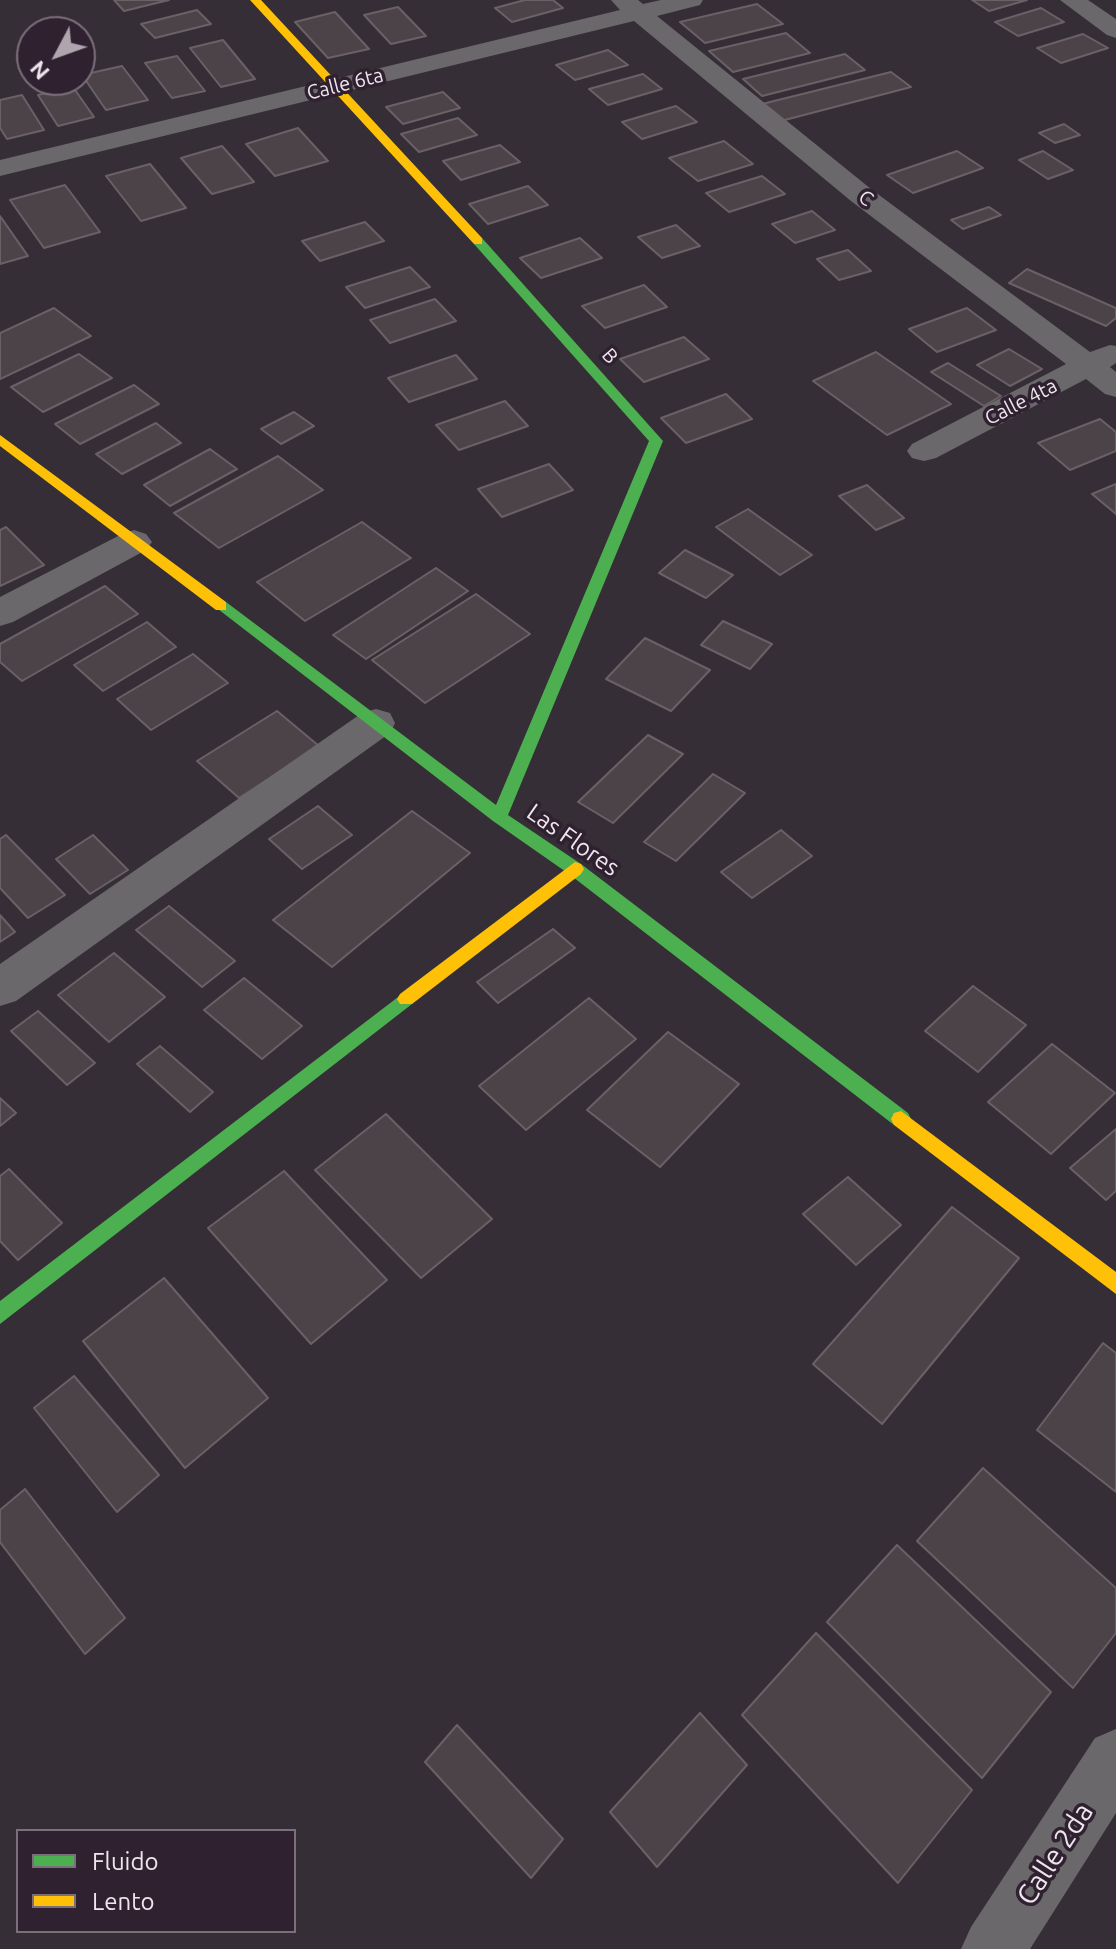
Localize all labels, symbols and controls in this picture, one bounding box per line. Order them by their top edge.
north arrow [16,16,96,96]
text: N [24,56,54,85]
street label: Calle 6ta [304,63,386,105]
street label: C [854,185,878,211]
street label: B [597,343,623,369]
street label: Calle 4ta [981,374,1061,430]
street label: Las Flores [521,798,625,882]
street label: Calle 2da [1010,1797,1100,1911]
legend [16,1829,296,1933]
text: Fluido [92,1848,159,1875]
text: Lento [92,1888,155,1915]

